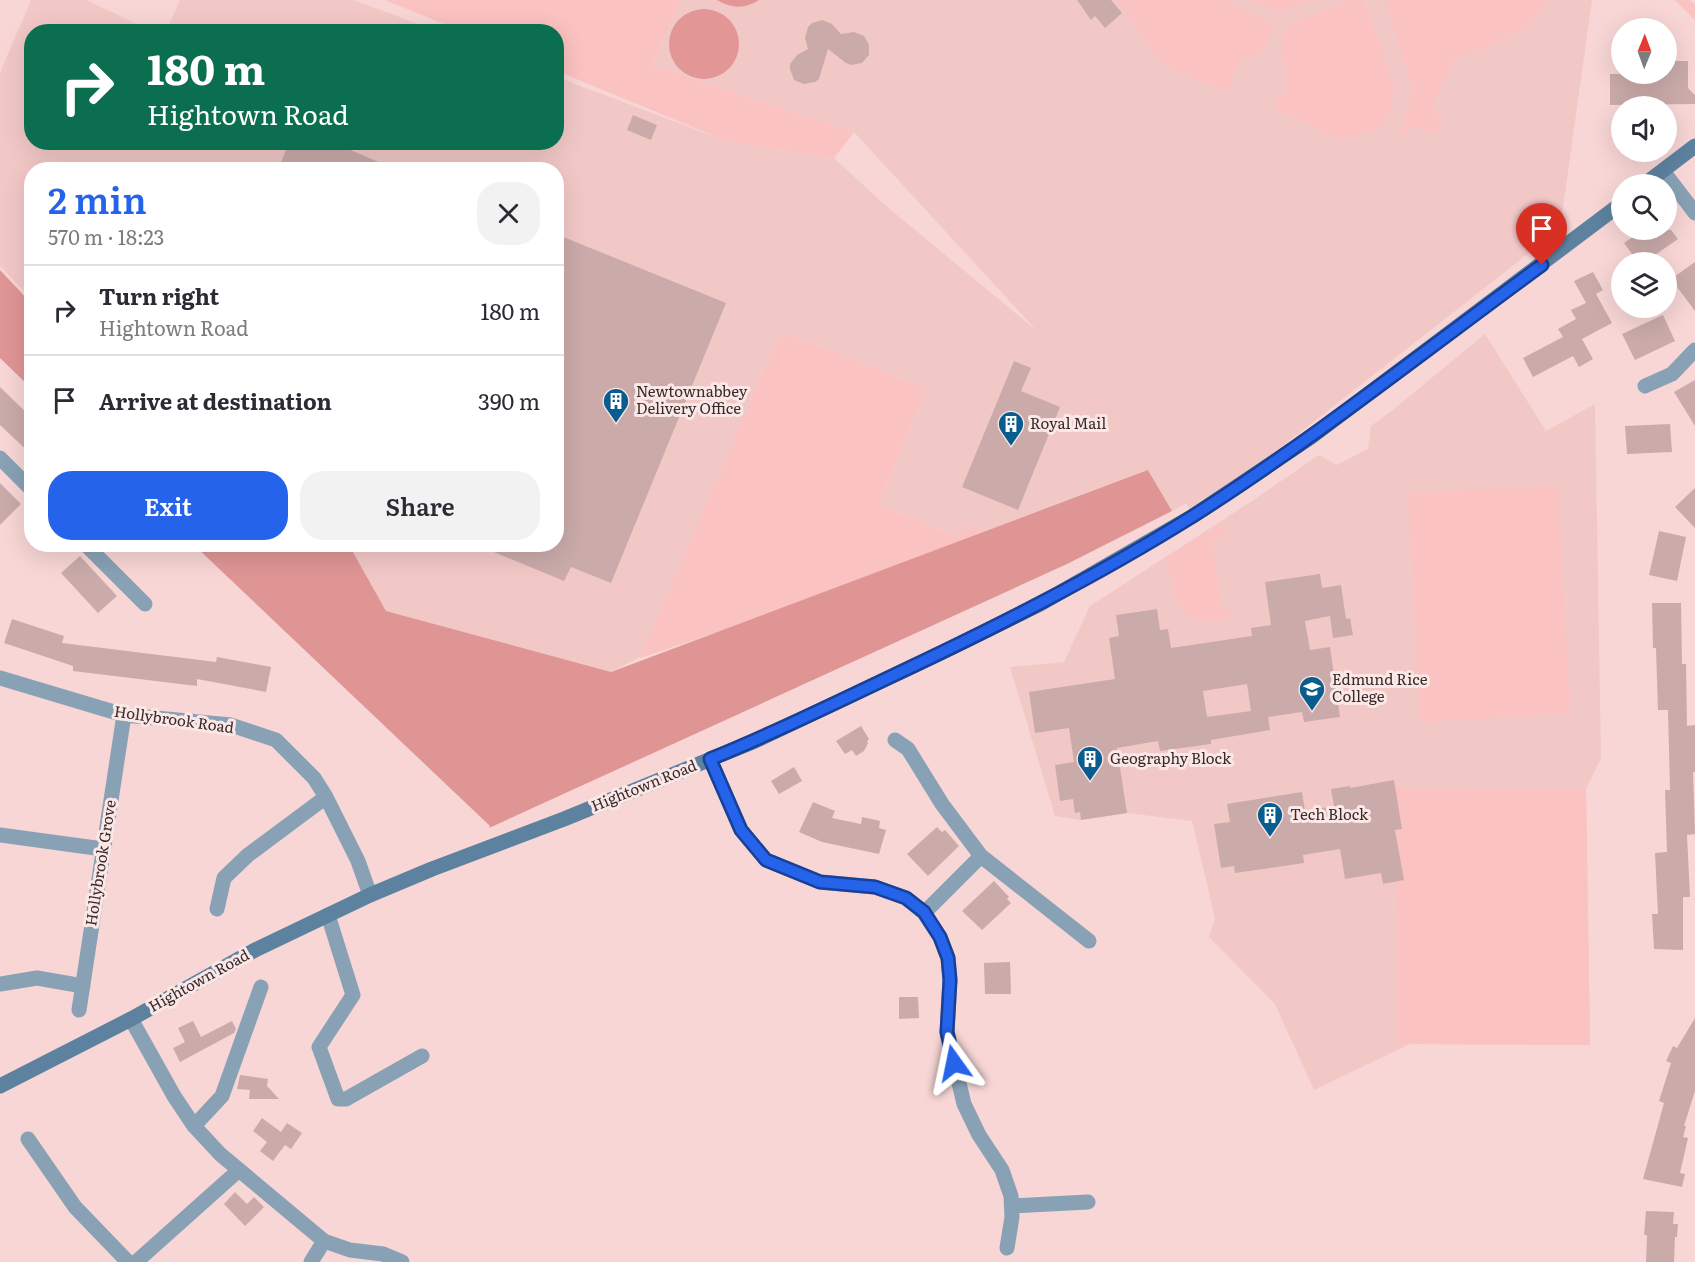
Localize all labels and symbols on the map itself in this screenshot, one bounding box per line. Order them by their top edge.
north arrow [1611,18,1677,84]
pin [1516,203,1567,265]
place label: Newtownabbey Delivery Office [636,379,748,419]
building icon: Newtownabbey Delivery Office [601,386,631,424]
building icon: Royal Mail [996,409,1026,447]
place label: Royal Mail [1030,411,1106,434]
place label: Edmund Rice College [1332,667,1428,707]
school or university icon: Edmund Rice College [1297,674,1327,712]
street label: Hollybrook Road [113,699,236,738]
building icon: Geography Block [1075,744,1105,782]
place label: Geography Block [1110,746,1232,769]
street label: Hightown Road [587,753,700,816]
street label: Hollybrook Grove [78,798,121,927]
building icon: Tech Block [1255,800,1285,838]
place label: Tech Block [1290,802,1369,825]
street label: Hightown Road [144,942,253,1017]
position arrow [922,1031,986,1095]

